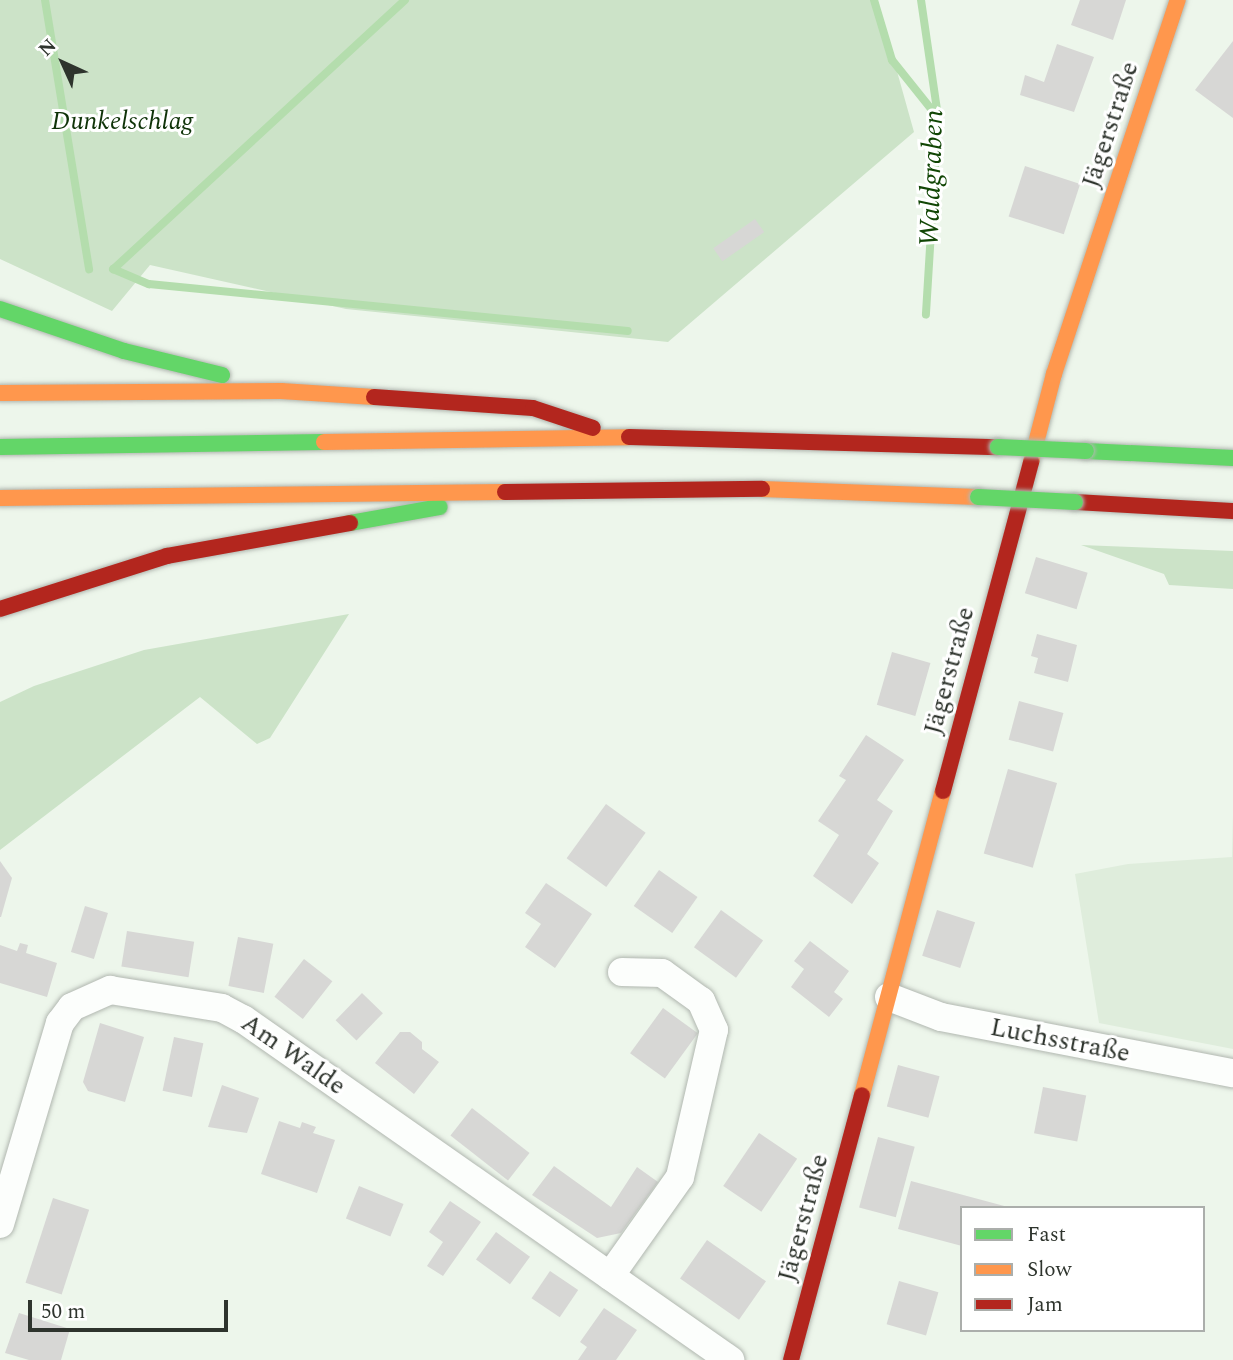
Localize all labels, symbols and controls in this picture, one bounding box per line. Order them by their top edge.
north arrow [28,28,98,98]
text: N [32,32,64,64]
street label: Jägerstraße [1076,58,1146,192]
park label: Dunkelschlag [51,106,193,138]
water label: Waldgraben [913,109,951,247]
street label: Jägerstraße [918,604,982,738]
street label: Am Walde [235,1008,351,1102]
street label: Luchsstraße [988,1012,1132,1070]
street label: Jägerstraße [772,1151,836,1285]
legend [960,1206,1205,1332]
text: Fast [1027,1219,1066,1251]
text: Slow [1027,1254,1071,1286]
scale bar [32,1286,231,1330]
text: Jam [1027,1289,1063,1321]
text: 50 m [41,1296,85,1328]

